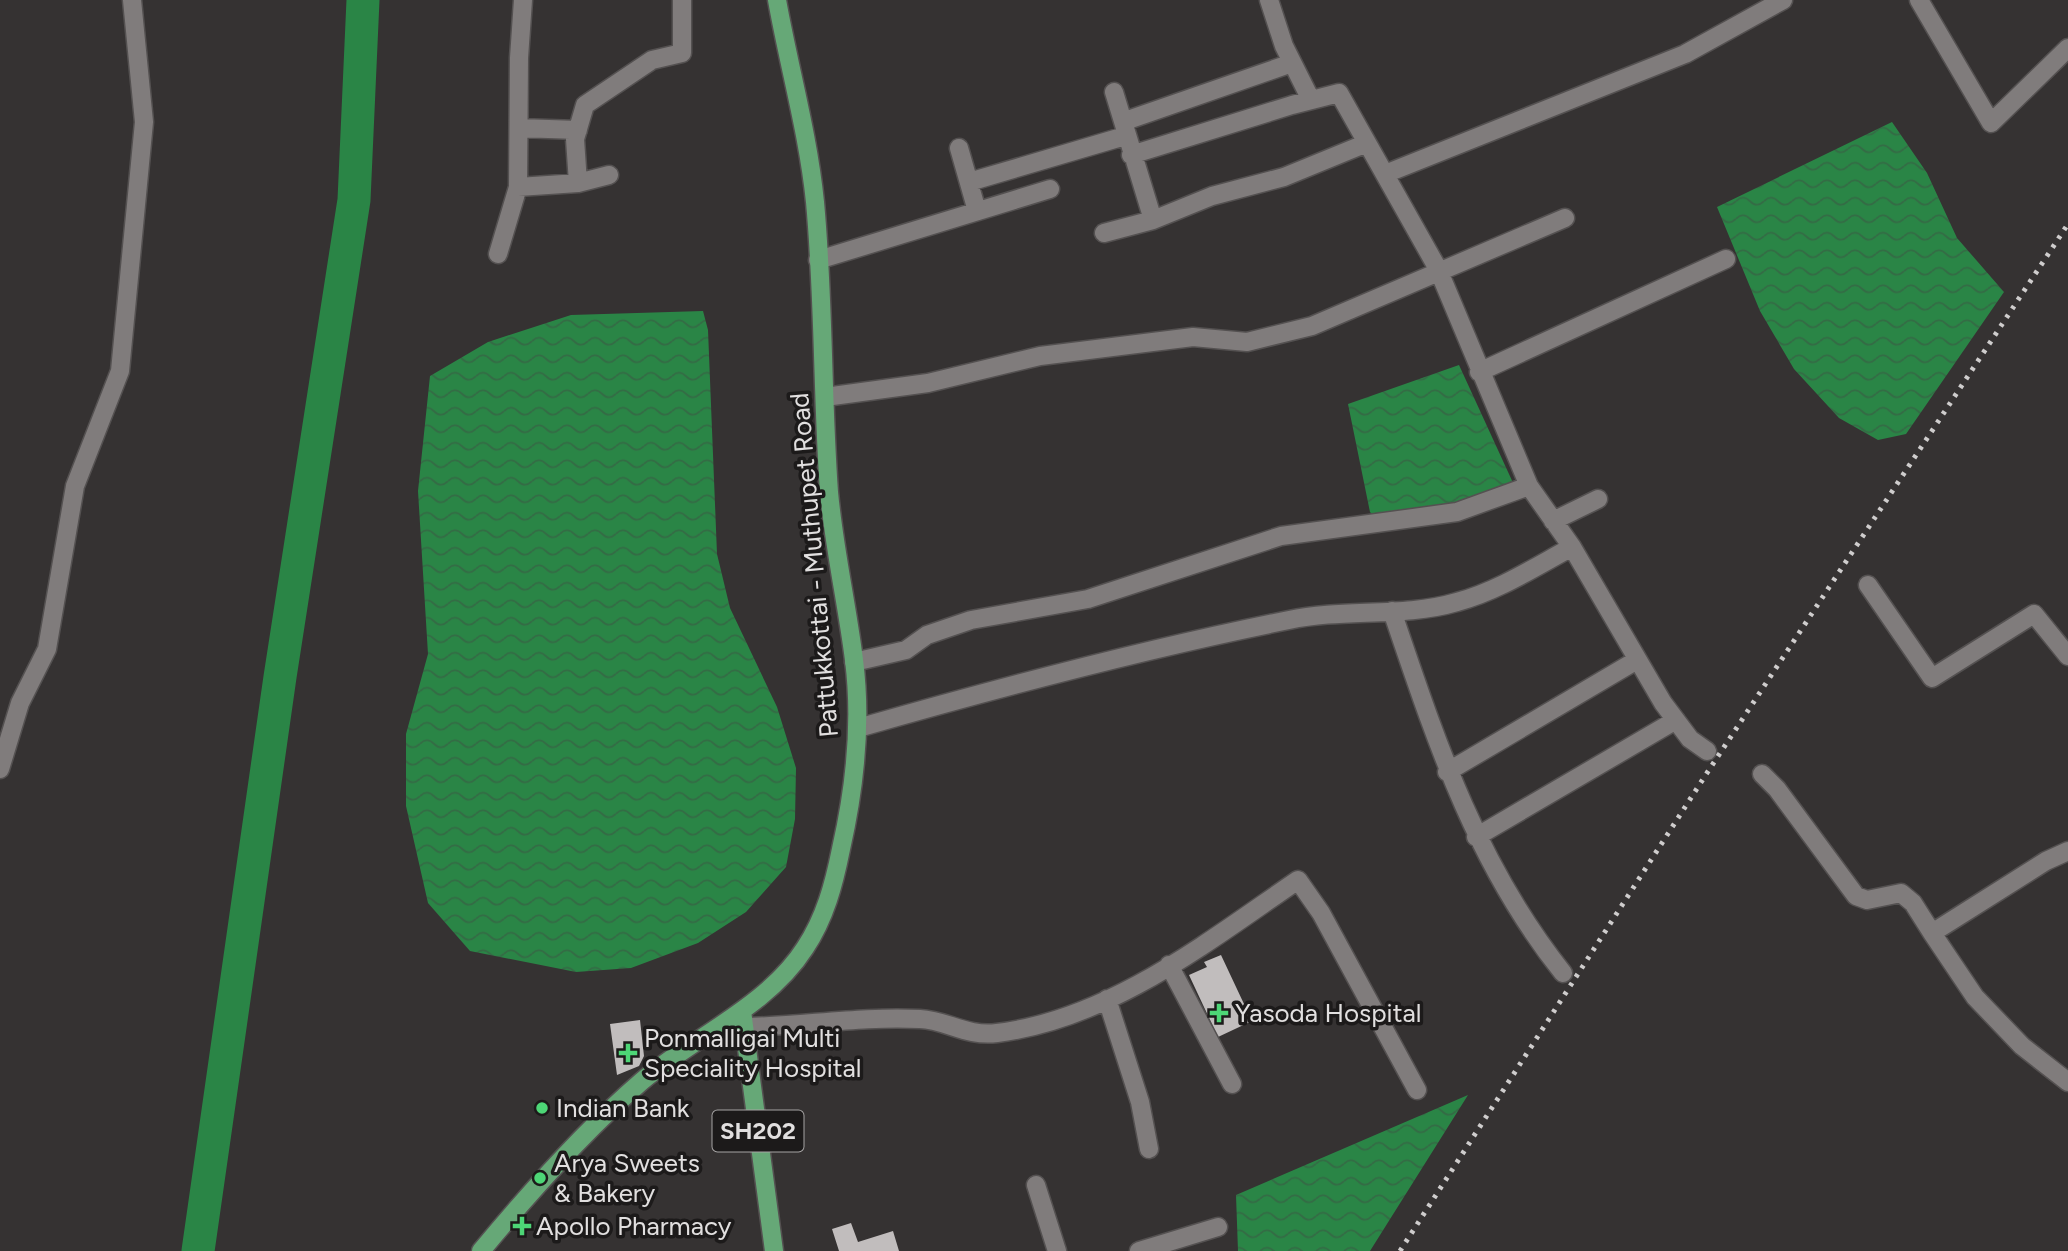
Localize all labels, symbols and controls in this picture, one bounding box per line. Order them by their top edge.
street label: Pattukkottai - Muthupet Road [783,391,845,739]
place label: Yasoda Hospital [1235,997,1421,1029]
marker: Yasoda Hospital [1209,1003,1229,1023]
place label: Ponmalligai Multi Speciality Hospital [644,1022,861,1084]
marker: Ponmalligai Multi Speciality Hospital [618,1043,638,1063]
place label: Indian Bank [556,1092,690,1124]
marker: Indian Bank [534,1100,550,1116]
road number: SH202 [712,1111,804,1152]
place label: Arya Sweets & Bakery [554,1147,700,1209]
marker: Arya Sweets & Bakery [532,1170,548,1186]
place label: Apollo Pharmacy [536,1210,732,1242]
marker: Apollo Pharmacy [514,1218,530,1234]

